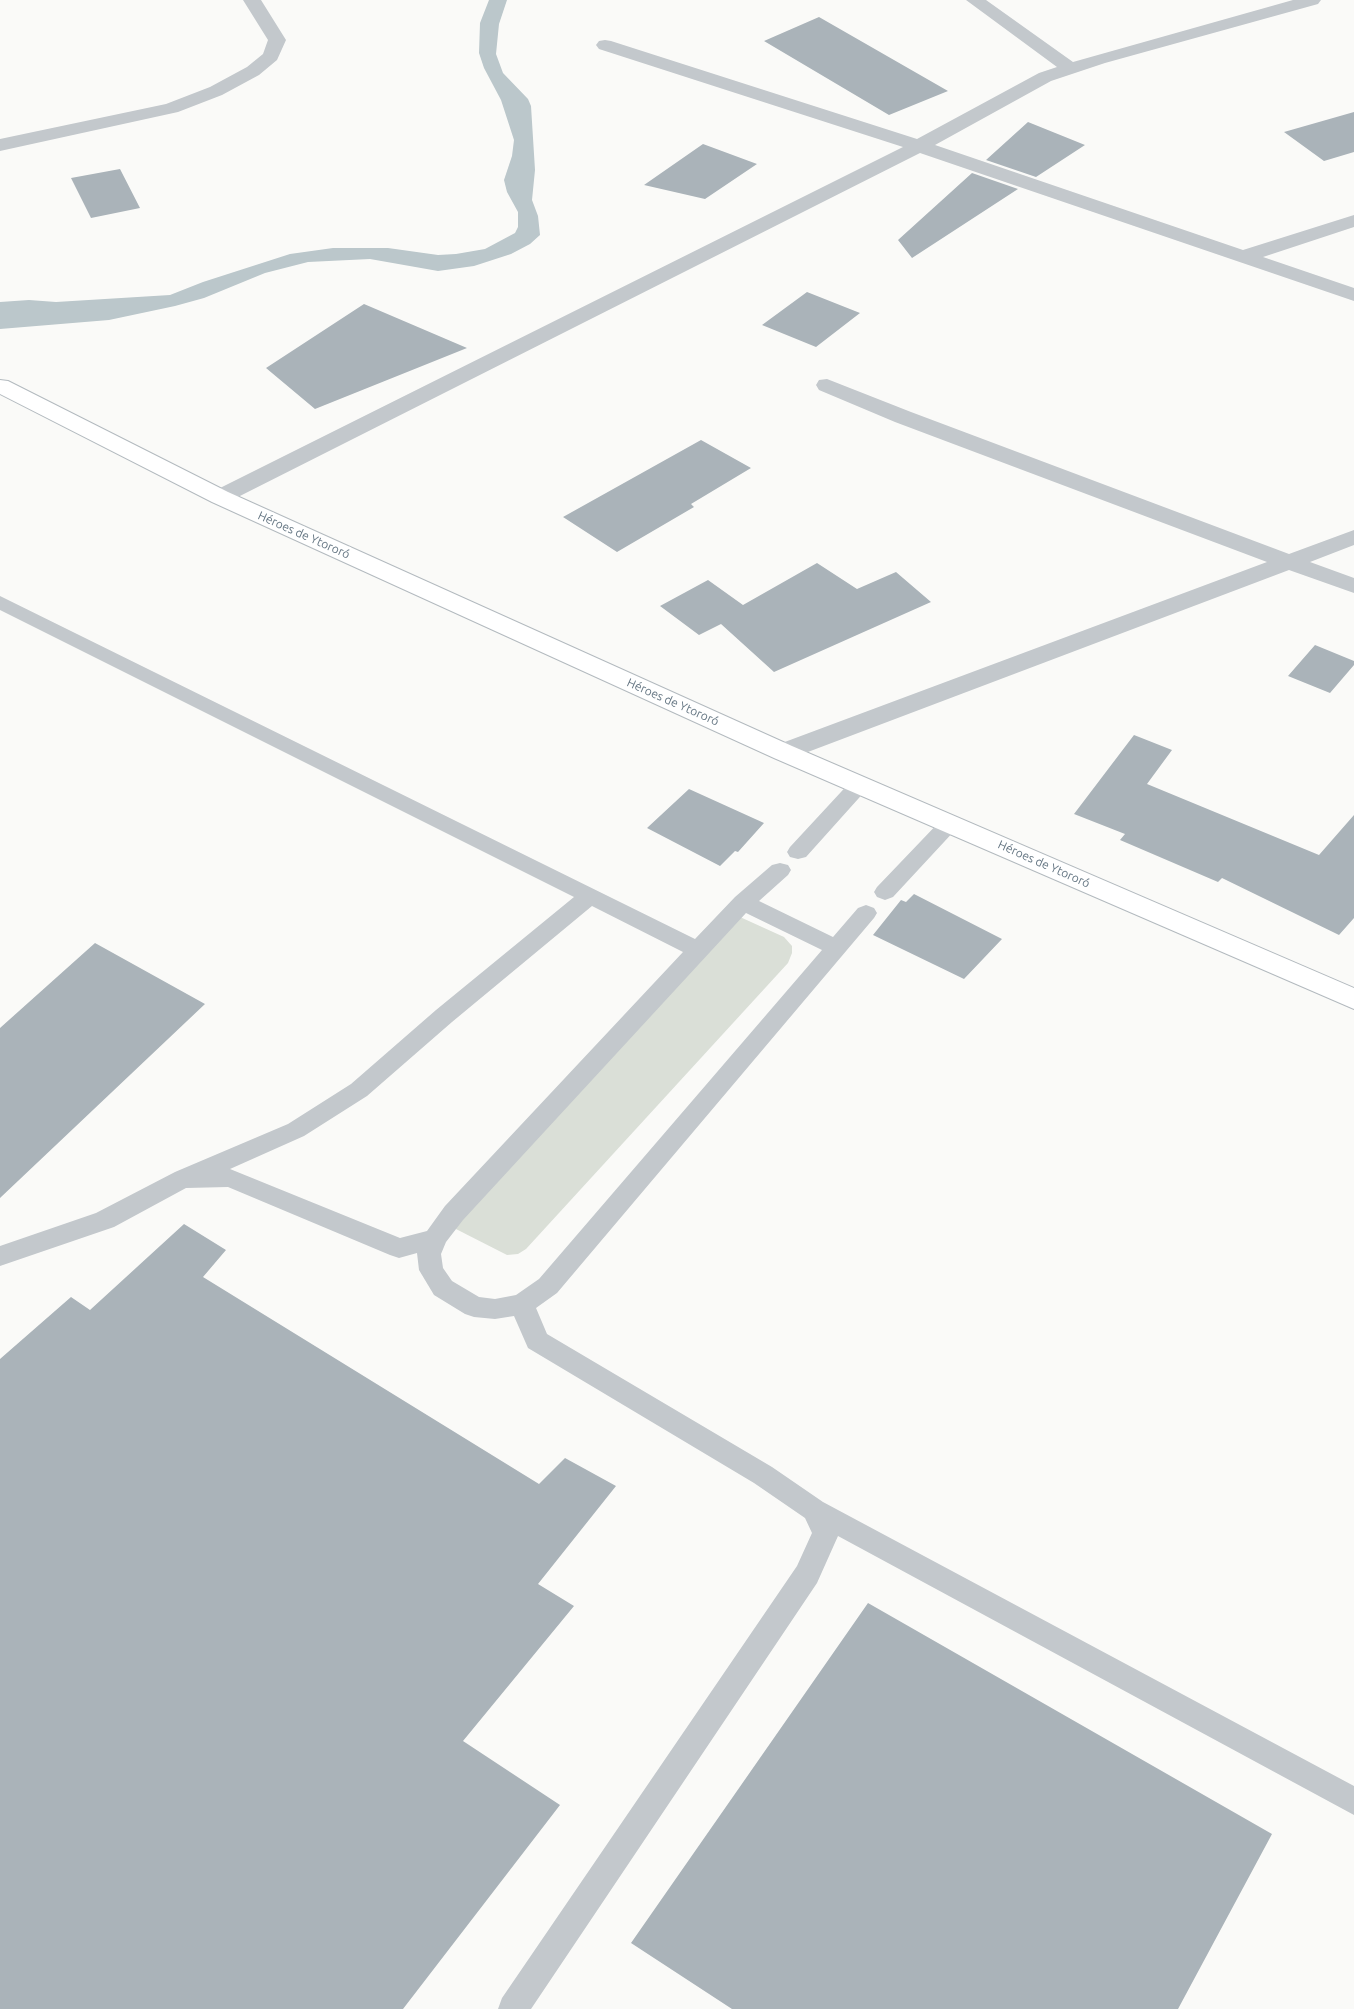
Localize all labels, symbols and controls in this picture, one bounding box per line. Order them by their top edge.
street label: Héroes de Ytororó [256,508,352,562]
street label: Héroes de Ytororó [625,675,721,729]
street label: Héroes de Ytororó [996,837,1092,891]

